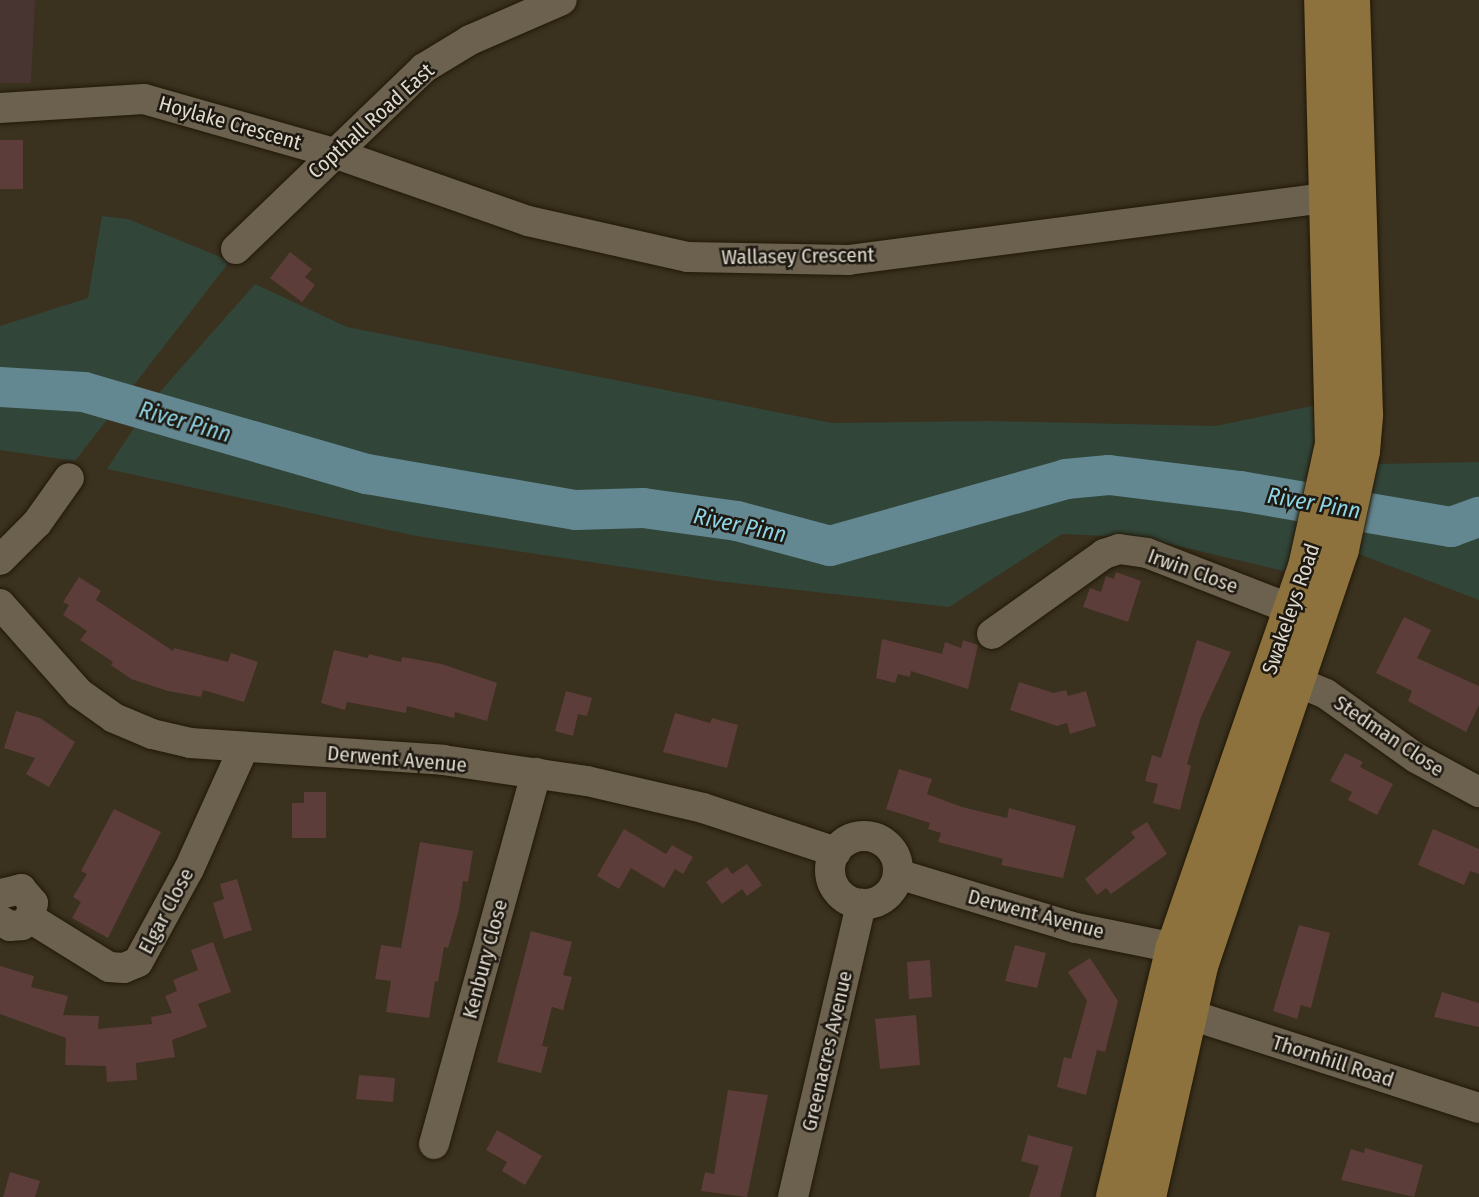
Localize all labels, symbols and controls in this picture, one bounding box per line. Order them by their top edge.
street label: Copthall Road East [303,58,439,184]
street label: Hoylake Crescent [156,91,304,155]
street label: Wallasey Crescent [721,242,875,270]
water label: River Pinn [136,396,234,448]
water label: River Pinn [1265,481,1363,525]
water label: River Pinn [691,502,789,548]
street label: Swakeleys Road [1257,540,1325,678]
street label: Irwin Close [1144,543,1242,599]
street label: Stedman Close [1329,690,1449,782]
street label: Derwent Avenue [326,740,468,778]
street label: Elgar Close [133,864,199,958]
street label: Derwent Avenue [965,884,1107,944]
street label: Kenbury Close [457,897,513,1021]
street label: Greenacres Avenue [796,968,858,1134]
street label: Thornhill Road [1269,1030,1397,1092]

